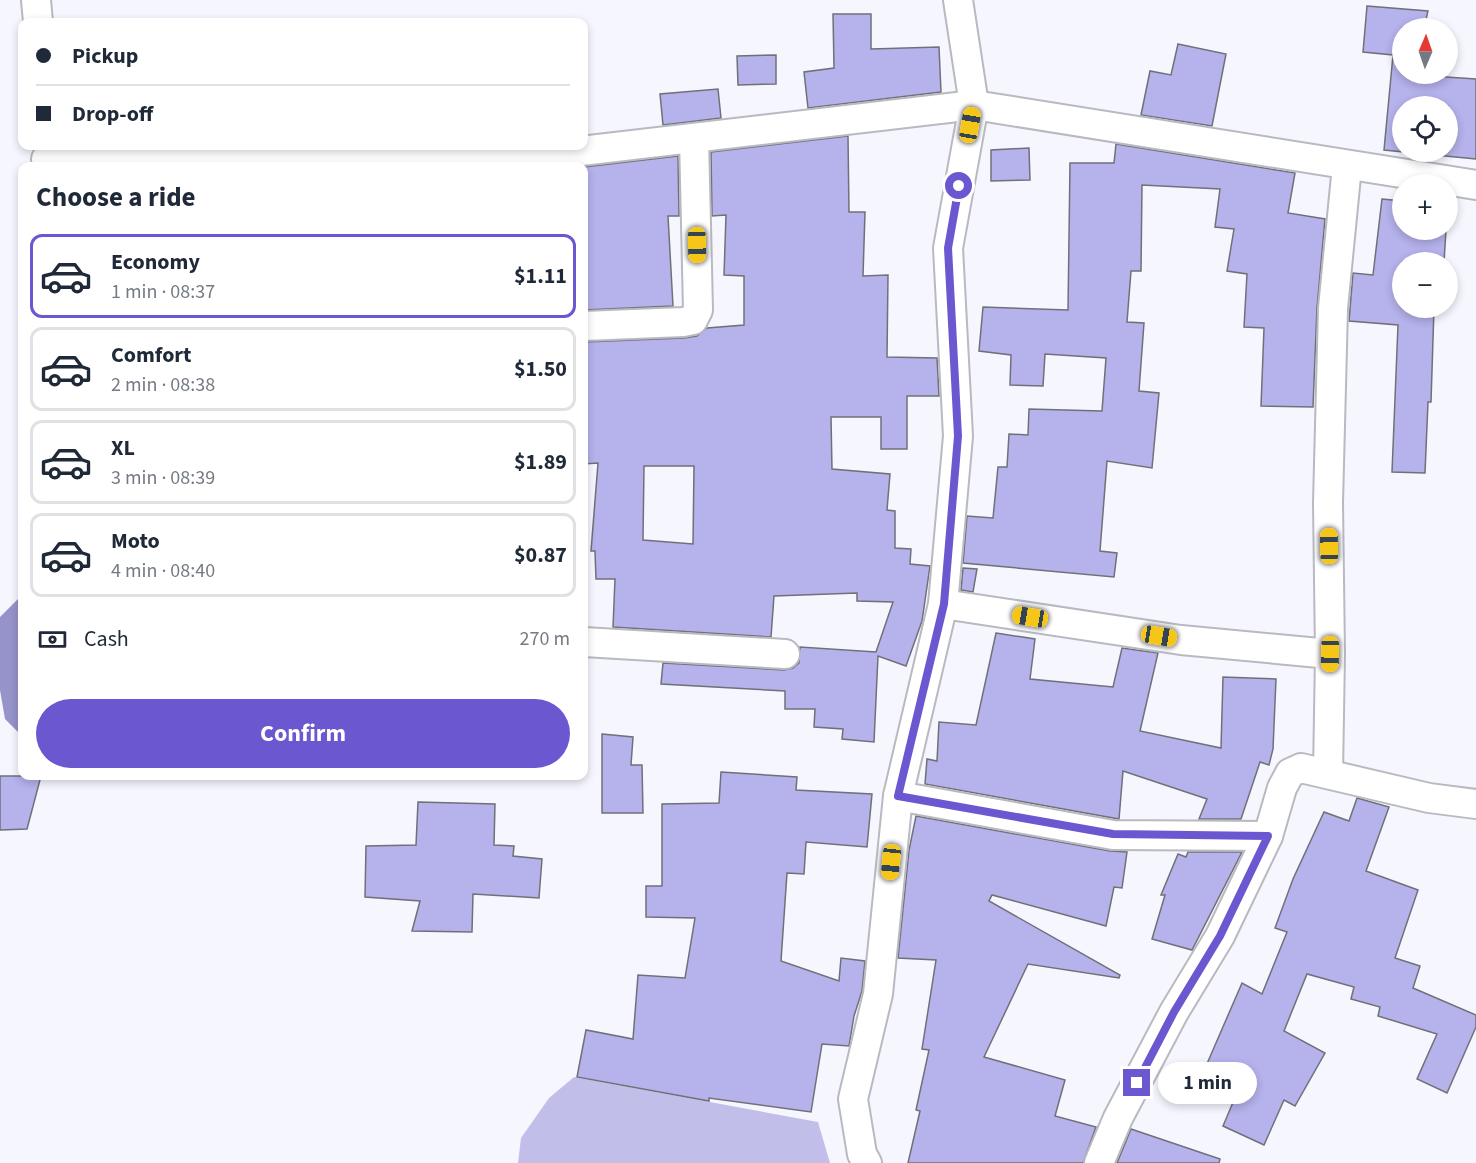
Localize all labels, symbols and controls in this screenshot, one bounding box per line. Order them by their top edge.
north arrow [1392,18,1458,84]
map controls [1392,18,1458,318]
text: Pickup [72,40,138,72]
button: locate [1392,96,1458,162]
text: Drop-off [72,98,153,130]
car [958,106,982,144]
route start [945,172,972,199]
button: + [1392,174,1458,240]
text: Choose a ride [36,178,196,217]
car [688,227,706,263]
text: Economy [111,246,200,278]
icon: car [39,249,93,303]
button: − [1392,252,1458,318]
text: $1.11 [514,260,567,292]
text: 1 min · 08:37 [111,278,215,306]
text: Comfort [111,339,192,371]
icon: car [39,342,93,396]
text: $1.50 [514,353,567,385]
text: 2 min · 08:38 [111,371,215,399]
text: XL [111,432,135,464]
icon: car [39,435,93,489]
text: $1.89 [514,446,567,478]
text: 3 min · 08:39 [111,464,215,492]
text: Moto [111,525,160,557]
icon: car [39,528,93,582]
car [1320,528,1338,564]
text: $0.87 [514,539,567,571]
text: 4 min · 08:40 [111,557,215,585]
car [1011,605,1049,629]
icon: cash [36,623,69,656]
text: Cash [84,623,129,655]
car [1140,624,1178,648]
text: 270 m [520,625,570,653]
car [1321,636,1339,672]
button: Confirm [36,699,570,768]
car [880,843,902,881]
callout: 1 min [1158,1062,1257,1104]
route end [1123,1069,1150,1096]
text: 1 min [1183,1069,1232,1097]

